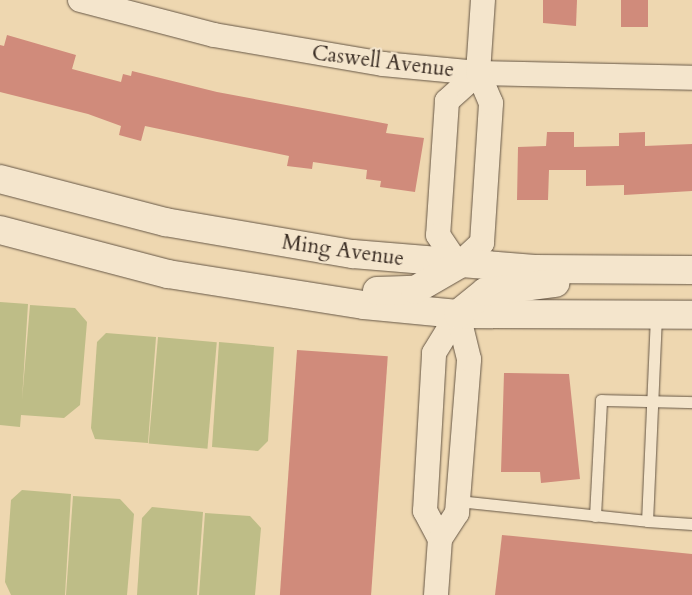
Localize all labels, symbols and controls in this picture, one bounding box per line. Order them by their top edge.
street label: Caswell Avenue [311,41,455,83]
street label: Ming Avenue [280,230,406,272]

